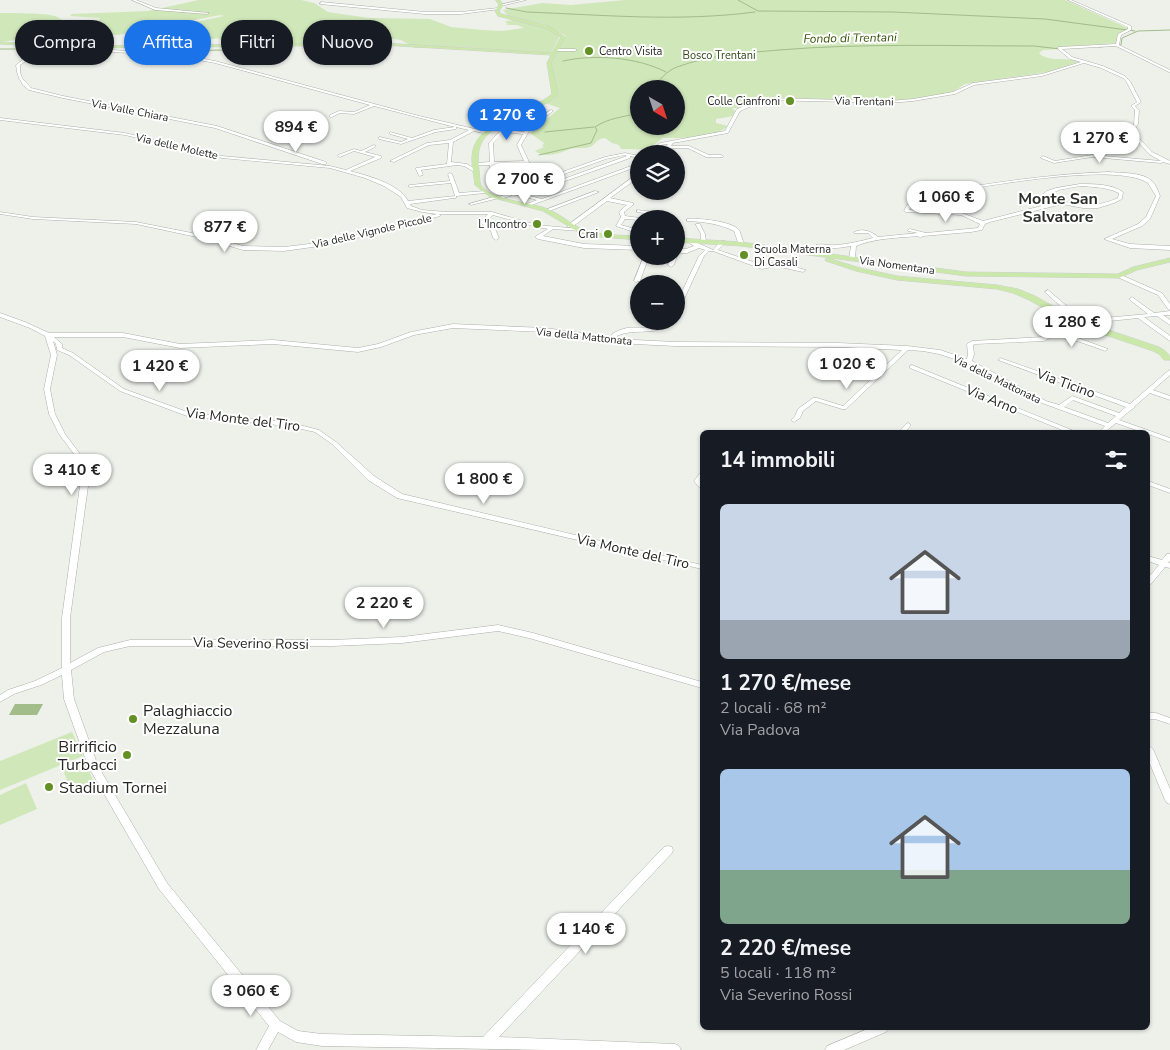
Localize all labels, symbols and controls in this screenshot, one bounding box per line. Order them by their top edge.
chip: Compra [15,20,114,65]
chip: Affitta [124,20,211,65]
chip: Filtri [221,20,293,65]
chip: Nuovo [303,20,392,65]
water label: Fondo di Trentani [803,29,897,47]
place label: Centro Visita [599,44,663,59]
marker: Centro Visita [583,45,595,57]
park label: Bosco Trentani [683,48,756,63]
north arrow [630,80,685,135]
map controls [630,80,685,330]
street label: Via Trentani [833,93,894,110]
place label: Colle Cianfroni [707,94,780,109]
street label: Via Valle Chiara [89,95,170,125]
marker: Colle Cianfroni [784,95,796,107]
pin: 1 270 € [461,98,553,141]
text: 1 270 € [479,104,535,126]
pin: 894 € [261,110,331,153]
text: 894 € [275,116,317,138]
pin: 1 270 € [1054,121,1146,164]
text: 1 270 € [1072,127,1128,149]
street label: Via delle Molette [133,129,220,163]
button: layers [630,145,685,200]
pin: 2 700 € [479,162,571,205]
text: 2 700 € [497,168,553,190]
pin: 1 060 € [900,180,992,223]
text: 1 060 € [918,186,974,208]
district label: Monte San Salvatore [1018,188,1098,228]
pin: 877 € [190,210,260,253]
street label: Via delle Vignole Piccole [310,210,433,253]
button: + [630,210,685,265]
text: 877 € [204,216,246,238]
place label: L'Incontro [478,217,527,232]
marker: L'Incontro [531,218,543,230]
place label: Crai [578,227,598,242]
marker: Crai [602,228,614,240]
place label: Scuola Materna Di Casali [754,242,831,270]
marker: Scuola Materna Di Casali [738,249,750,261]
street label: Via Nomentana [857,253,936,278]
button: − [630,275,685,330]
pin: 1 280 € [1026,306,1118,348]
text: 1 280 € [1044,311,1100,333]
street label: Via della Mattonata [534,324,633,349]
pin: 1 020 € [801,348,893,390]
pin: 1 420 € [114,350,206,392]
street label: Via della Mattonata [949,351,1044,407]
text: 1 020 € [819,353,875,375]
text: 1 420 € [132,355,188,377]
street label: Via Ticino [1033,364,1098,403]
street label: Via Arno [962,380,1021,419]
street label: Via Monte del Tiro [184,403,301,436]
text: 14 immobili [720,446,835,474]
icon: filters [1102,446,1130,474]
pin: 3 410 € [26,454,118,496]
text: 3 410 € [44,459,100,481]
pin: 1 800 € [438,462,530,505]
text: 1 800 € [456,468,512,490]
street label: Via Monte del Tiro [574,529,691,574]
icon: home [880,537,970,627]
pin: 2 220 € [338,586,430,629]
text: 2 220 € [356,592,412,614]
street label: Via Severino Rossi [192,633,309,654]
text: 1 270 €/mese [720,669,851,697]
text: 2 locali · 68 m² [720,697,827,719]
place label: Palaghiaccio Mezzaluna [143,700,232,740]
marker: Palaghiaccio Mezzaluna [127,713,139,725]
text: Via Padova [720,719,800,741]
place label: Birrificio Turbacci [58,736,117,776]
marker: Birrificio Turbacci [121,749,133,761]
place label: Stadium Tornei [59,777,167,799]
marker: Stadium Tornei [43,781,55,793]
icon: home [880,802,970,892]
pin: 1 140 € [540,912,632,955]
text: 1 140 € [558,918,614,940]
text: 2 220 €/mese [720,934,851,962]
text: 5 locali · 118 m² [720,962,836,984]
pin: 3 060 € [205,974,297,1017]
text: 3 060 € [223,980,279,1002]
text: Via Severino Rossi [720,984,852,1006]

